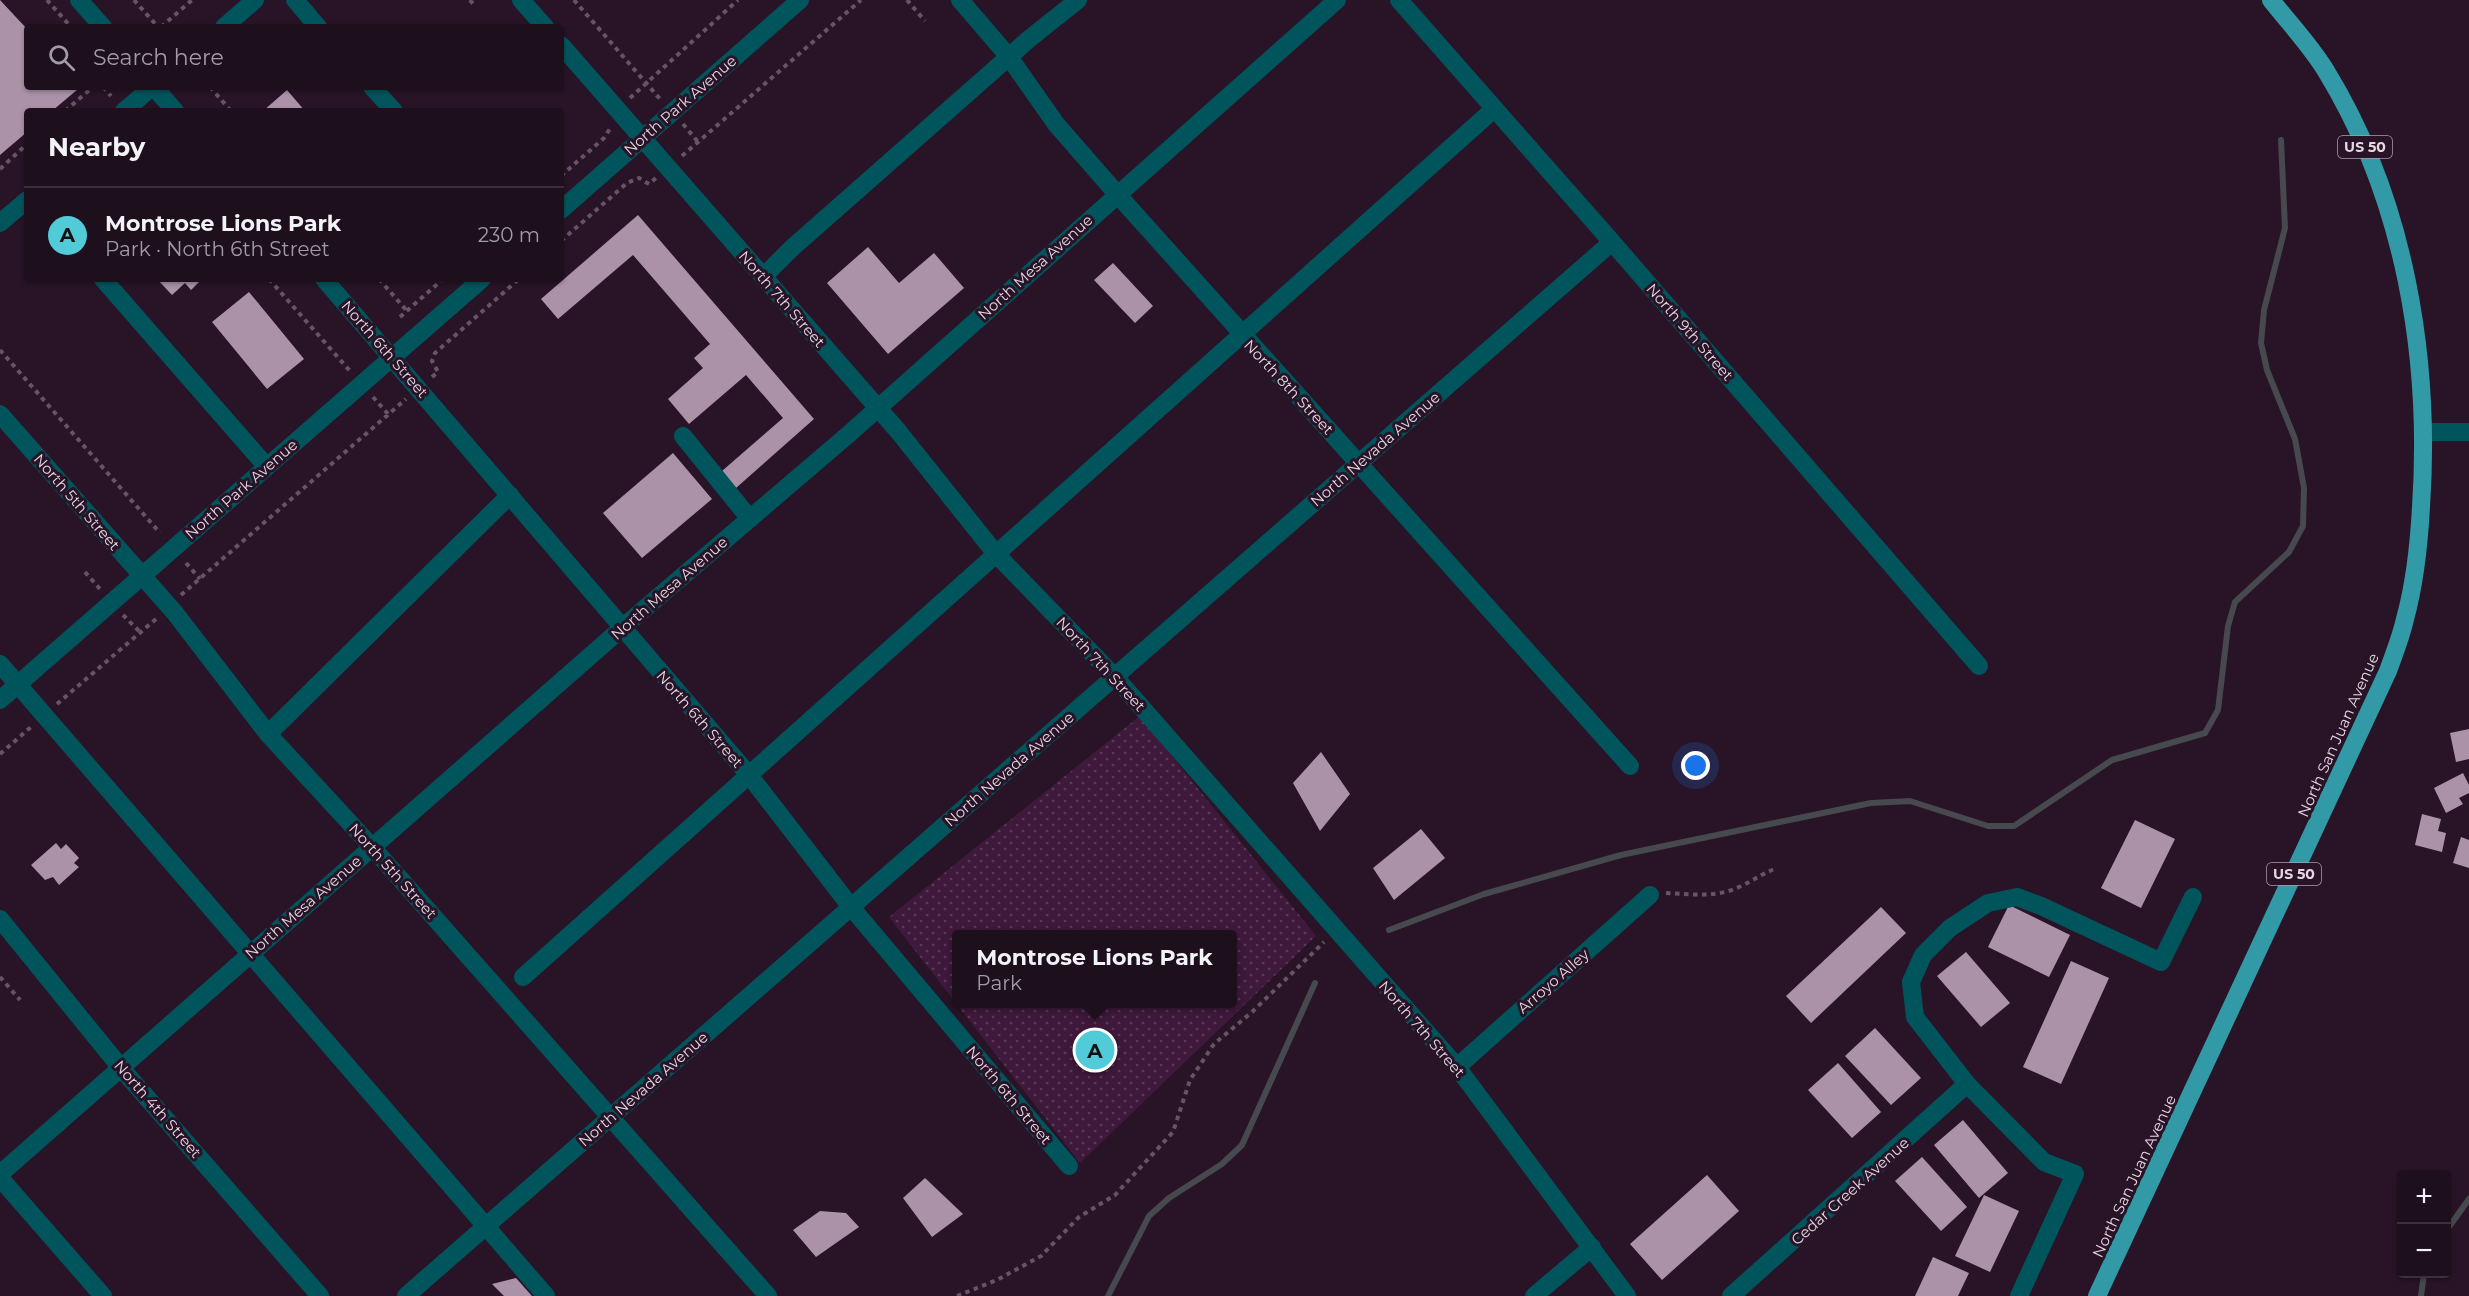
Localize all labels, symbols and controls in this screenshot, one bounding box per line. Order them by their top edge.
search box [24,24,564,90]
icon: search [45,41,78,74]
text: Search here [93,44,224,71]
street label: North Park Avenue [620,51,740,159]
text: Nearby [48,131,145,163]
road number: US 50 [2338,136,2392,158]
text: Montrose Lions Park [105,210,341,237]
street label: North Mesa Avenue [974,210,1096,324]
text: A [60,223,75,247]
text: 230 m [478,223,540,247]
text: Park · North 6th Street [105,237,330,261]
street label: North 7th Street [735,247,829,351]
street label: North 9th Street [1643,279,1737,385]
street label: North 6th Street [338,296,432,402]
street label: North 8th Street [1240,336,1338,438]
street label: North Nevada Avenue [1306,388,1444,510]
street label: North Park Avenue [181,435,301,543]
street label: North 5th Street [30,450,124,554]
street label: North Mesa Avenue [607,532,731,644]
street label: North 7th Street [1052,613,1150,715]
street label: North San Juan Avenue [2293,650,2383,820]
street label: North 6th Street [653,666,747,772]
street label: North Nevada Avenue [940,708,1078,830]
your location [1681,751,1710,780]
street label: North 5th Street [345,819,441,923]
street label: North Mesa Avenue [241,851,365,963]
road number: US 50 [2267,863,2321,885]
popup [952,930,1237,1008]
text: Montrose Lions Park [976,944,1213,971]
street label: Arroyo Alley [1513,944,1593,1017]
text: Park [976,971,1022,995]
street label: North 7th Street [1375,977,1469,1081]
street label: North Nevada Avenue [574,1028,712,1150]
pin: A [1076,1028,1114,1072]
street label: North 6th Street [962,1042,1056,1148]
street label: North 4th Street [110,1056,206,1162]
street label: North San Juan Avenue [2088,1092,2180,1260]
street label: Cedar Creek Avenue [1787,1133,1913,1249]
map controls [2397,1170,2451,1278]
button: + [2397,1170,2451,1224]
button: − [2397,1224,2451,1278]

